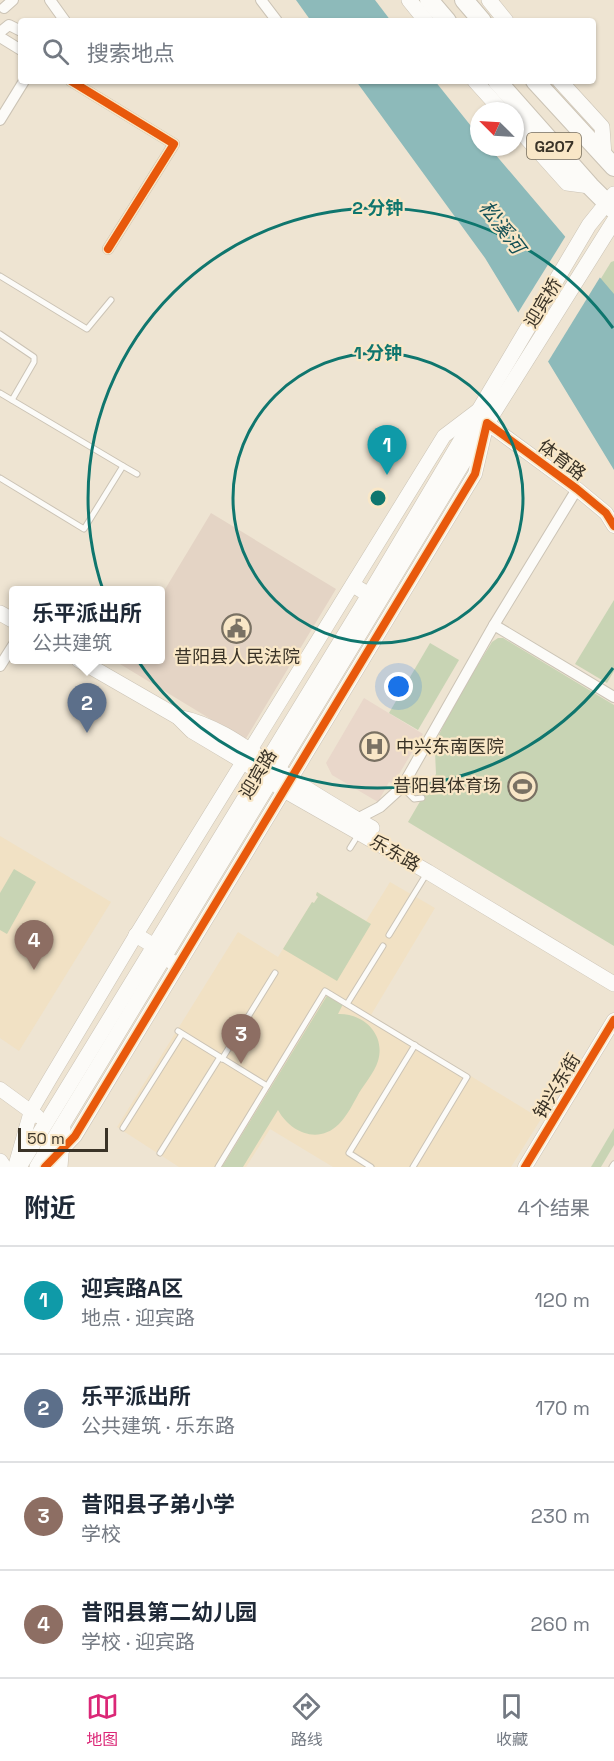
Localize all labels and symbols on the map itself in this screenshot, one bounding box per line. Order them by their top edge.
north arrow [470,102,524,156]
road number: G207 [527,133,581,159]
water label: 松溪河 [474,195,533,262]
text: 2 分钟 [352,196,404,219]
street label: 迎宾桥 [519,274,566,332]
text: 1 分钟 [354,341,402,364]
pin: 1 [368,426,406,475]
street label: 体育路 [534,434,591,485]
centre of rings [368,488,388,508]
public building icon: 昔阳县人民法院 [221,612,253,644]
place label: 昔阳县人民法院 [174,645,300,668]
your location [384,672,413,701]
pin: 2 [68,684,106,733]
hospital icon: 中兴东南医院 [359,731,391,763]
place label: 中兴东南医院 [396,735,504,758]
street label: 迎宾路 [234,745,281,803]
sports icon: 昔阳县体育场 [506,770,538,802]
place label: 昔阳县体育场 [393,774,501,797]
street label: 乐东路 [366,829,424,876]
pin: 4 [15,920,54,970]
pin: 3 [222,1014,260,1064]
street label: 钟兴东街 [528,1049,585,1123]
scale bar [18,1125,108,1152]

